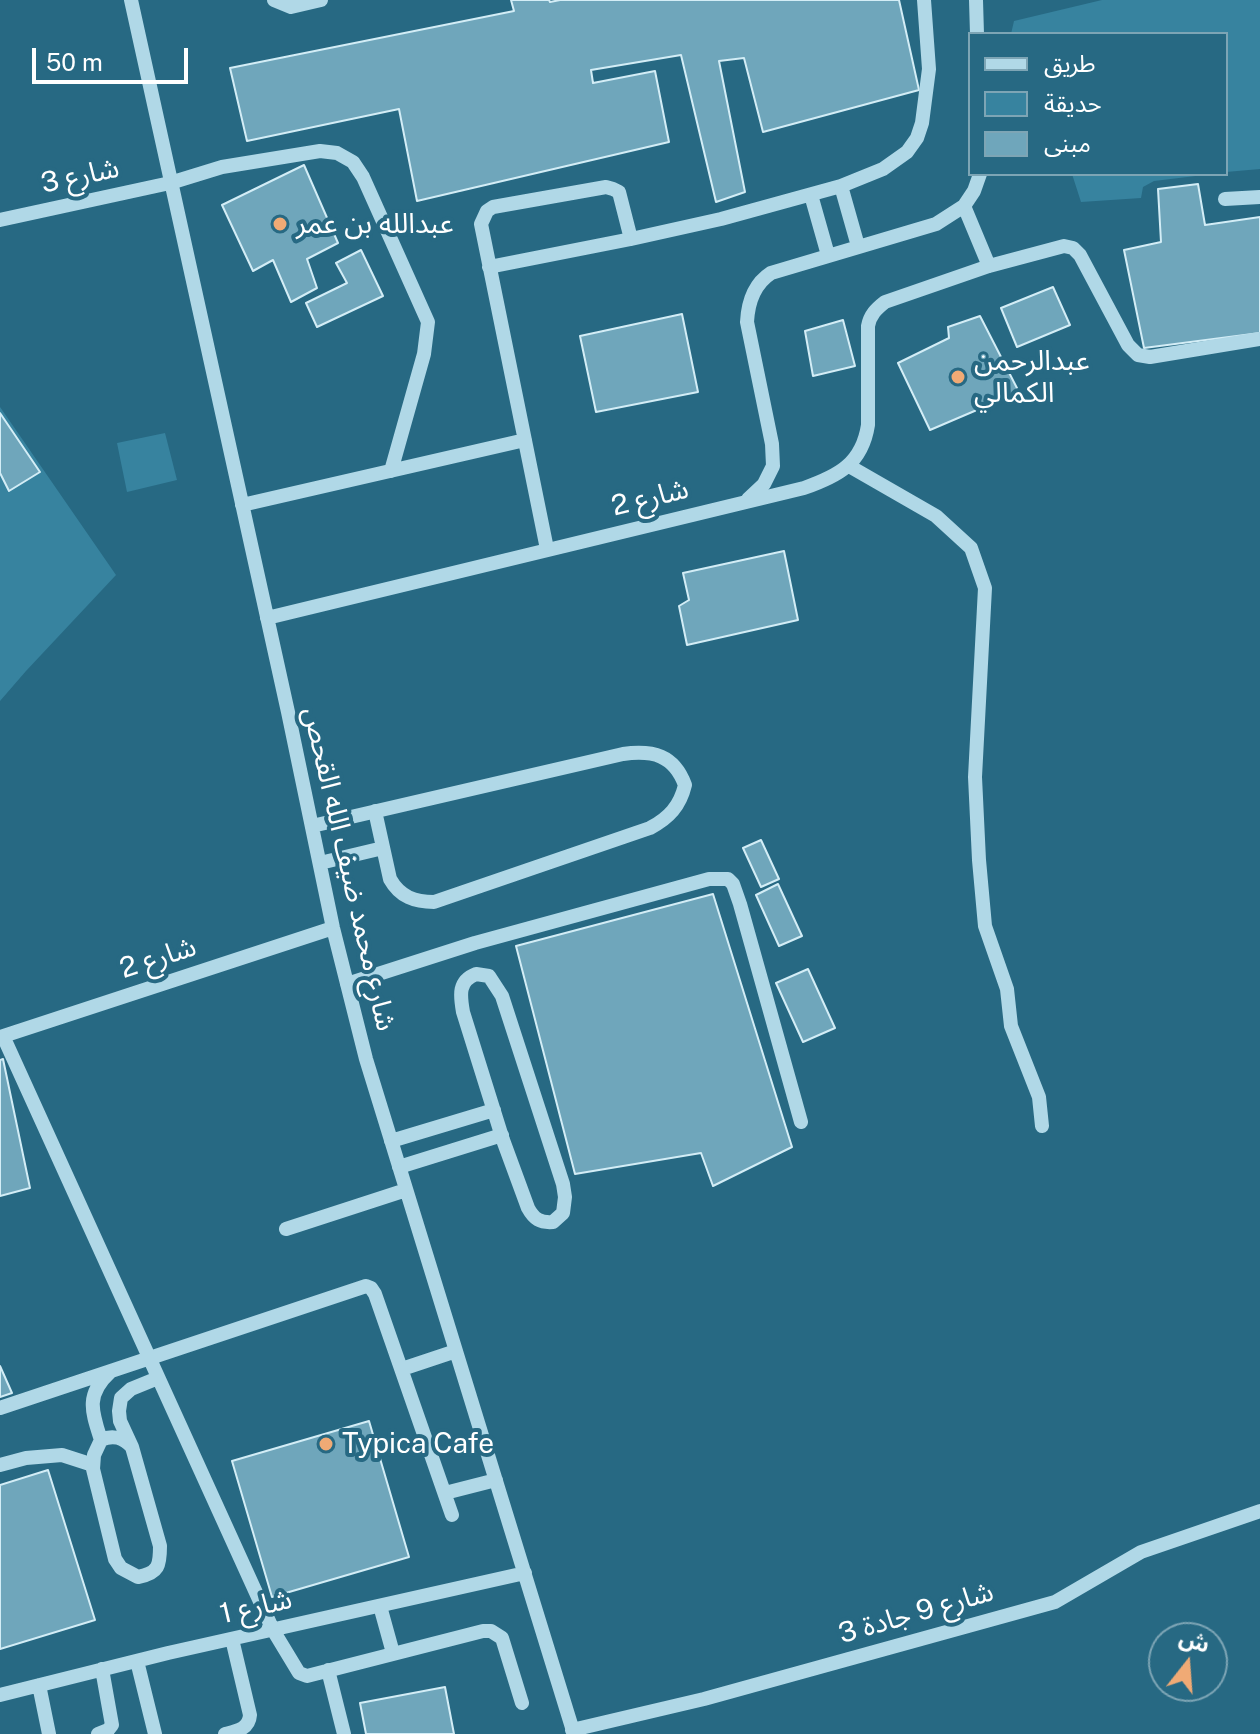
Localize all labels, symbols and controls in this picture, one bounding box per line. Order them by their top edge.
scale bar [36,32,192,82]
legend [968,32,1228,176]
text: 50 m [46,48,103,76]
text: طريق [1044,49,1096,77]
text: حديقة [1044,89,1102,117]
text: مبنى [1044,129,1091,157]
street label: شارع 3 [38,151,122,201]
place label: عبدالله بن عمر [296,207,453,241]
marker: عبدالله بن عمر [271,215,289,233]
place label: عبدالرحمن الكمالي [974,344,1090,410]
marker: عبدالرحمن الكمالي [949,368,967,386]
street label: شارع 2 [608,472,692,524]
street label: شارع محمد ضيف الله القحص [295,704,403,1034]
street label: شارع 2 [116,930,200,986]
place label: Typica Cafe [342,1427,494,1461]
marker: Typica Cafe [317,1435,335,1453]
street label: شارع 9 جادة 3 [835,1575,997,1651]
street label: شارع 1 [217,1582,295,1632]
north arrow [1148,1622,1228,1702]
text: ش [1176,1624,1213,1658]

